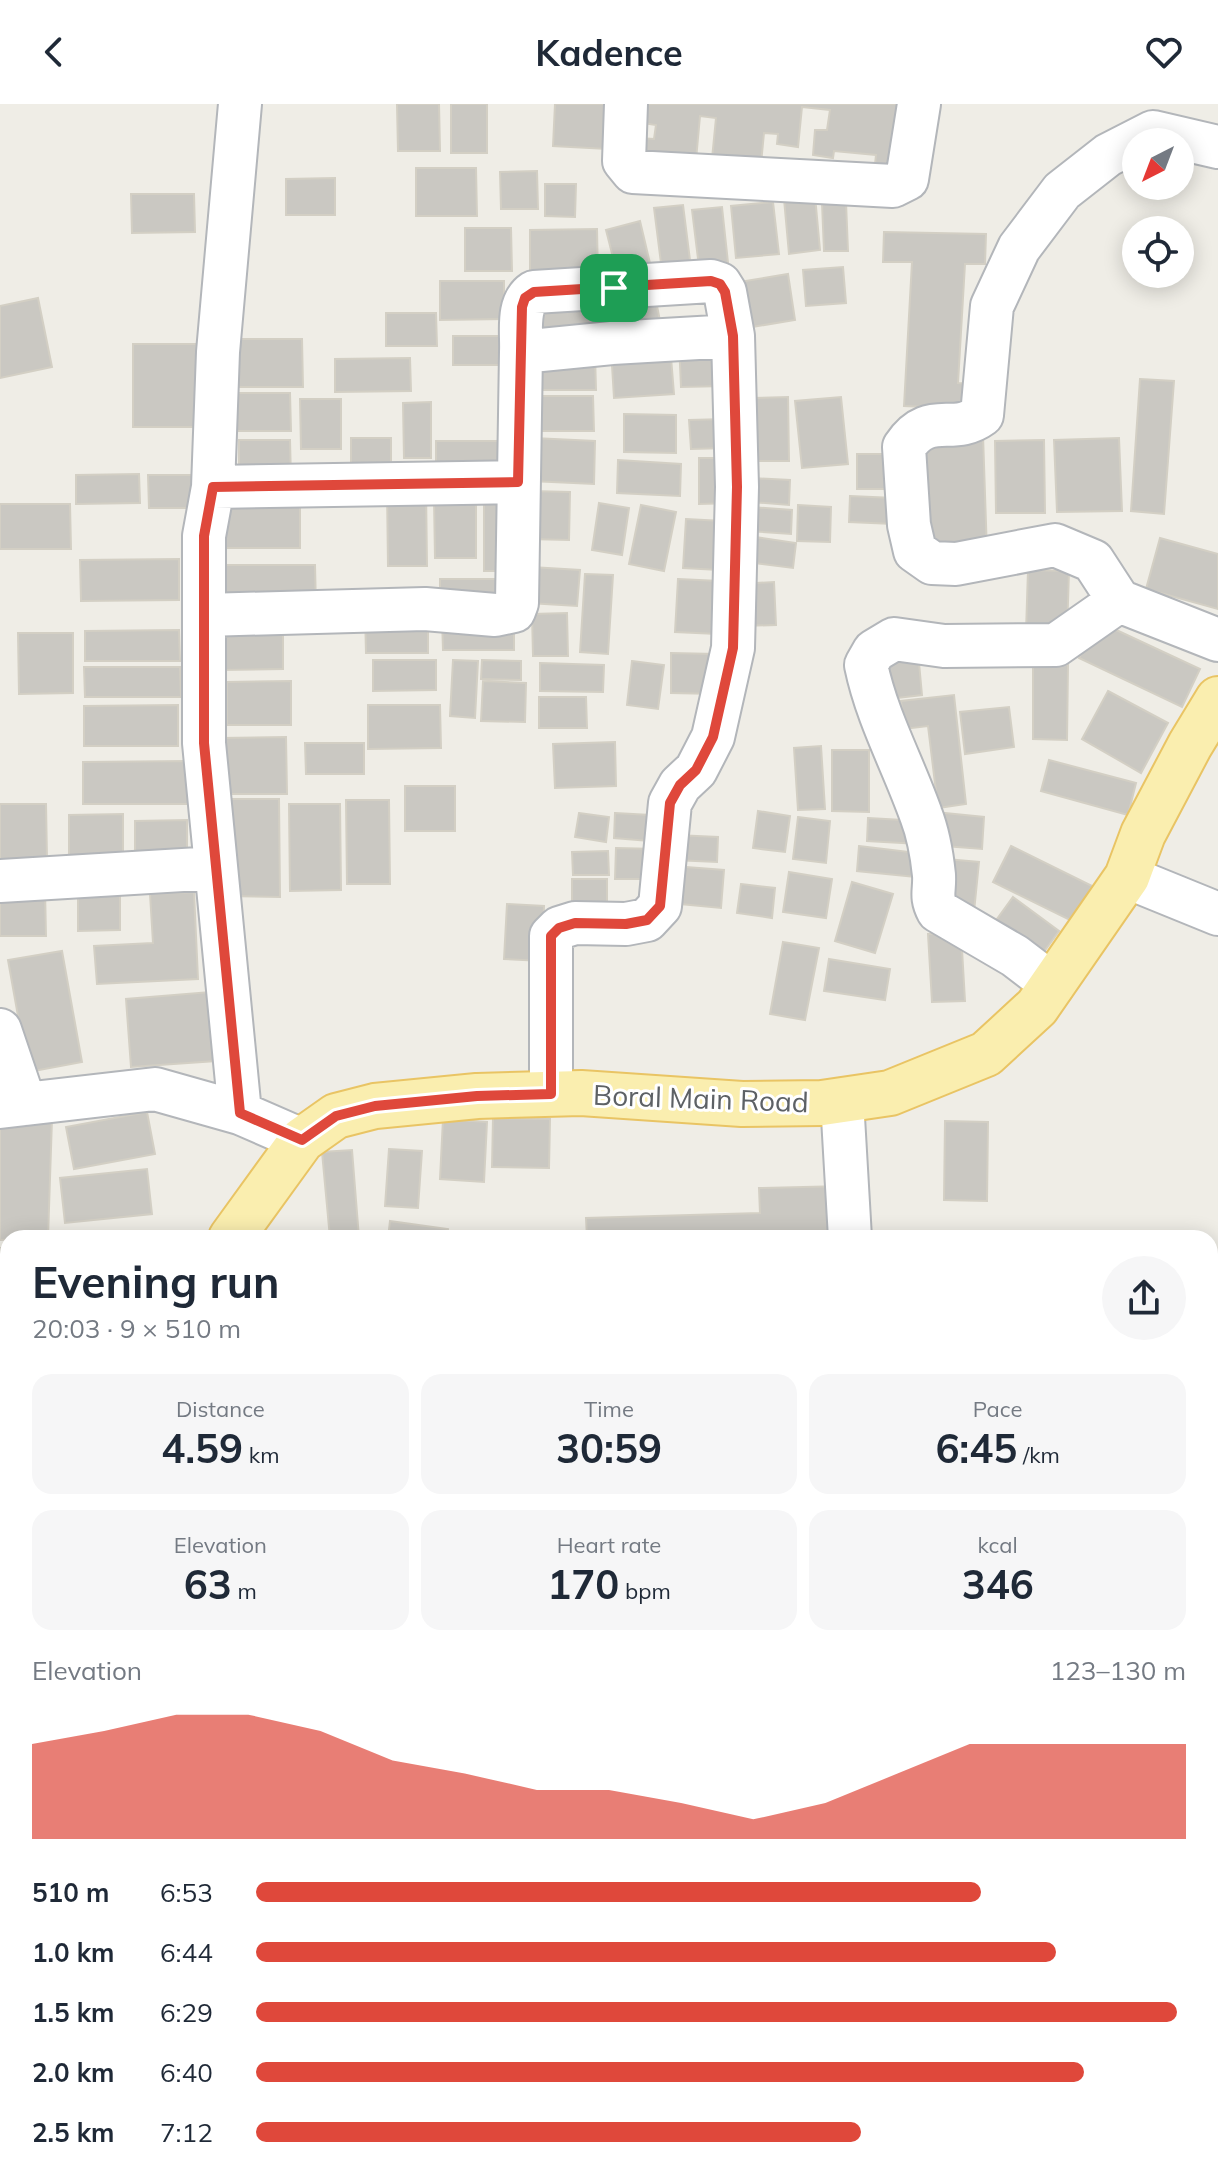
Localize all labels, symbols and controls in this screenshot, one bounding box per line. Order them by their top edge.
icon: back [32,30,76,74]
text: Kadence [535,30,683,75]
icon: heart [1142,30,1186,74]
north arrow [1122,128,1194,200]
map controls [1122,128,1194,288]
button: locate [1122,216,1194,288]
pin [580,254,648,322]
icon: arrive [592,266,636,310]
street label: Boral Main Road [593,1077,809,1119]
text: Evening run [32,1254,279,1309]
button: share [1102,1256,1186,1340]
text: 20:03 · 9 × 510 m [32,1312,241,1345]
text: Distance [176,1395,265,1423]
text: Time [584,1395,634,1423]
text: Pace [973,1395,1022,1423]
text: 4.59 [161,1423,243,1473]
text: 30:59 [556,1423,662,1473]
text: 6:45 [935,1423,1017,1473]
text: km [243,1441,279,1469]
text: /km [1017,1441,1060,1469]
text: Elevation [174,1531,267,1559]
text: Heart rate [557,1531,661,1559]
text: kcal [978,1531,1018,1559]
text: 63 [184,1559,232,1609]
text: 170 [547,1559,619,1609]
text: 346 [962,1559,1034,1609]
text: m [232,1577,257,1605]
text: bpm [619,1577,671,1605]
text: Elevation [32,1654,142,1687]
text: 123–130 m [1050,1654,1186,1687]
text: 510 m [32,1876,109,1909]
text: 6:53 [160,1876,213,1909]
text: 1.0 km [32,1936,115,1969]
text: 6:44 [160,1936,213,1969]
text: 1.5 km [32,1996,115,2029]
text: 6:29 [160,1996,213,2029]
text: 2.0 km [32,2056,115,2089]
text: 6:40 [160,2056,213,2089]
text: 2.5 km [32,2116,115,2149]
text: 7:12 [160,2116,213,2149]

